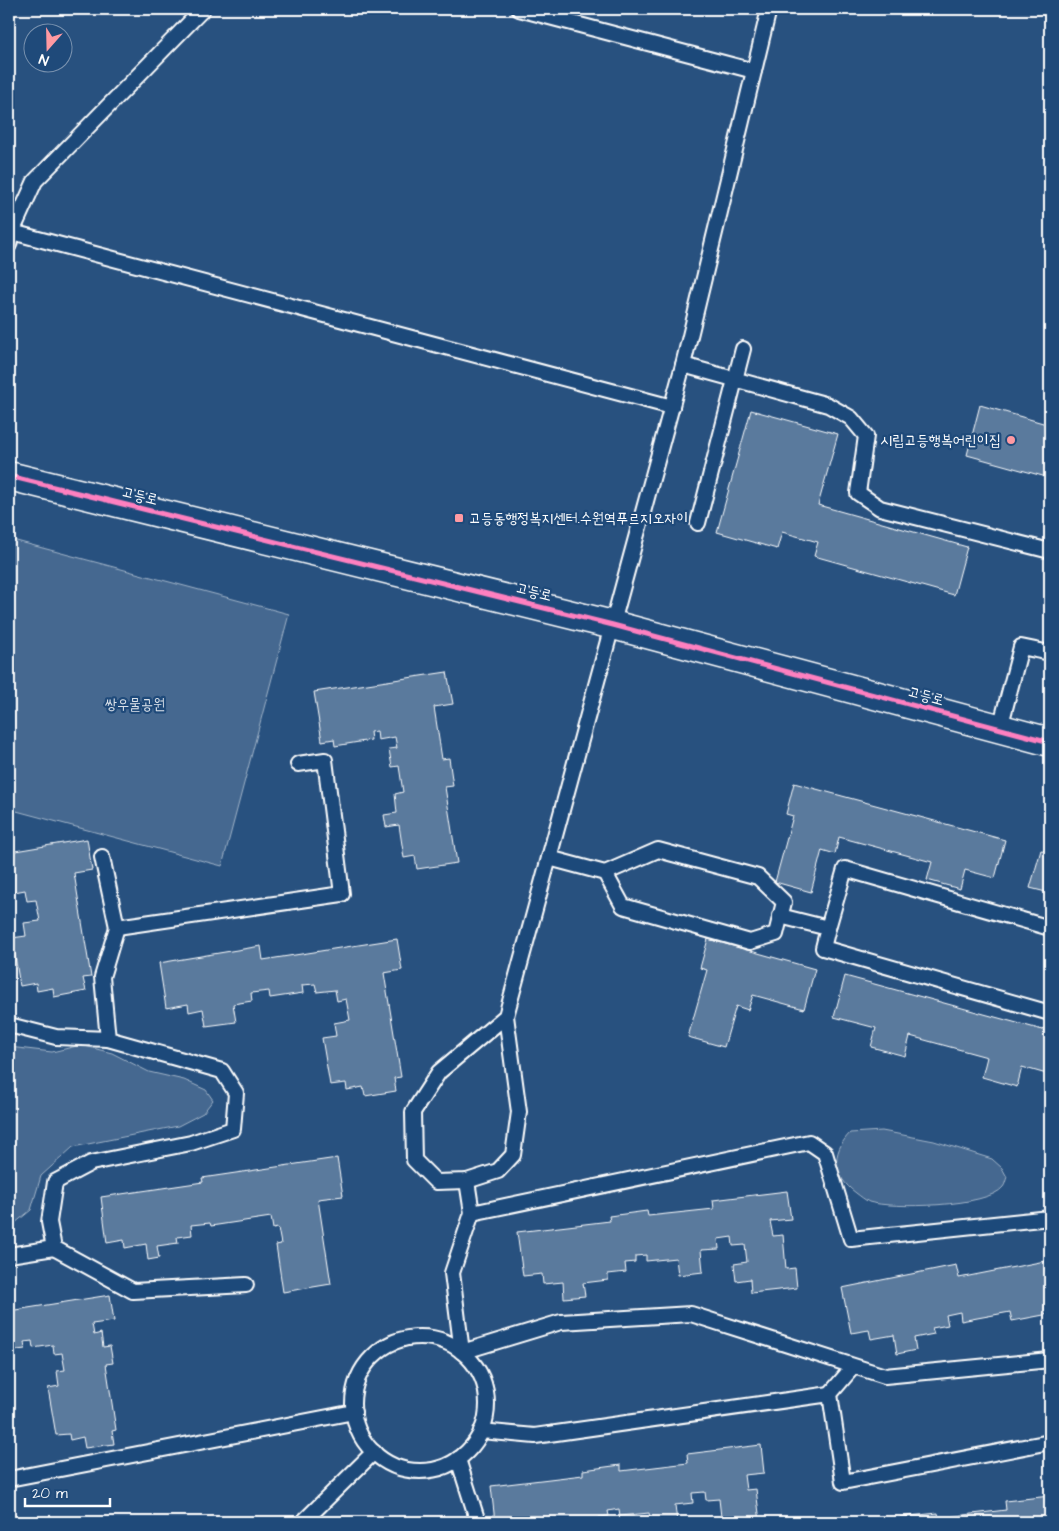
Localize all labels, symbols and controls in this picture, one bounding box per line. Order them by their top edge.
north arrow [22,22,72,72]
text: N [36,48,51,70]
place label: 시립고등행복어린이집 [880,430,1001,451]
marker: 시립고등행복어린이집 [1005,434,1017,446]
street label: 고등로 [120,481,160,511]
place label: 고등동행정복지센터.수원역푸르지오자이 [469,508,688,529]
marker: 고등동행정복지센터.수원역푸르지오자이 [453,512,465,524]
street label: 고등로 [514,577,554,607]
street label: 고등로 [906,681,946,711]
park label: 쌍우물공원 [105,694,165,715]
scale bar [25,1476,110,1508]
text: 20 m [32,1483,68,1504]

